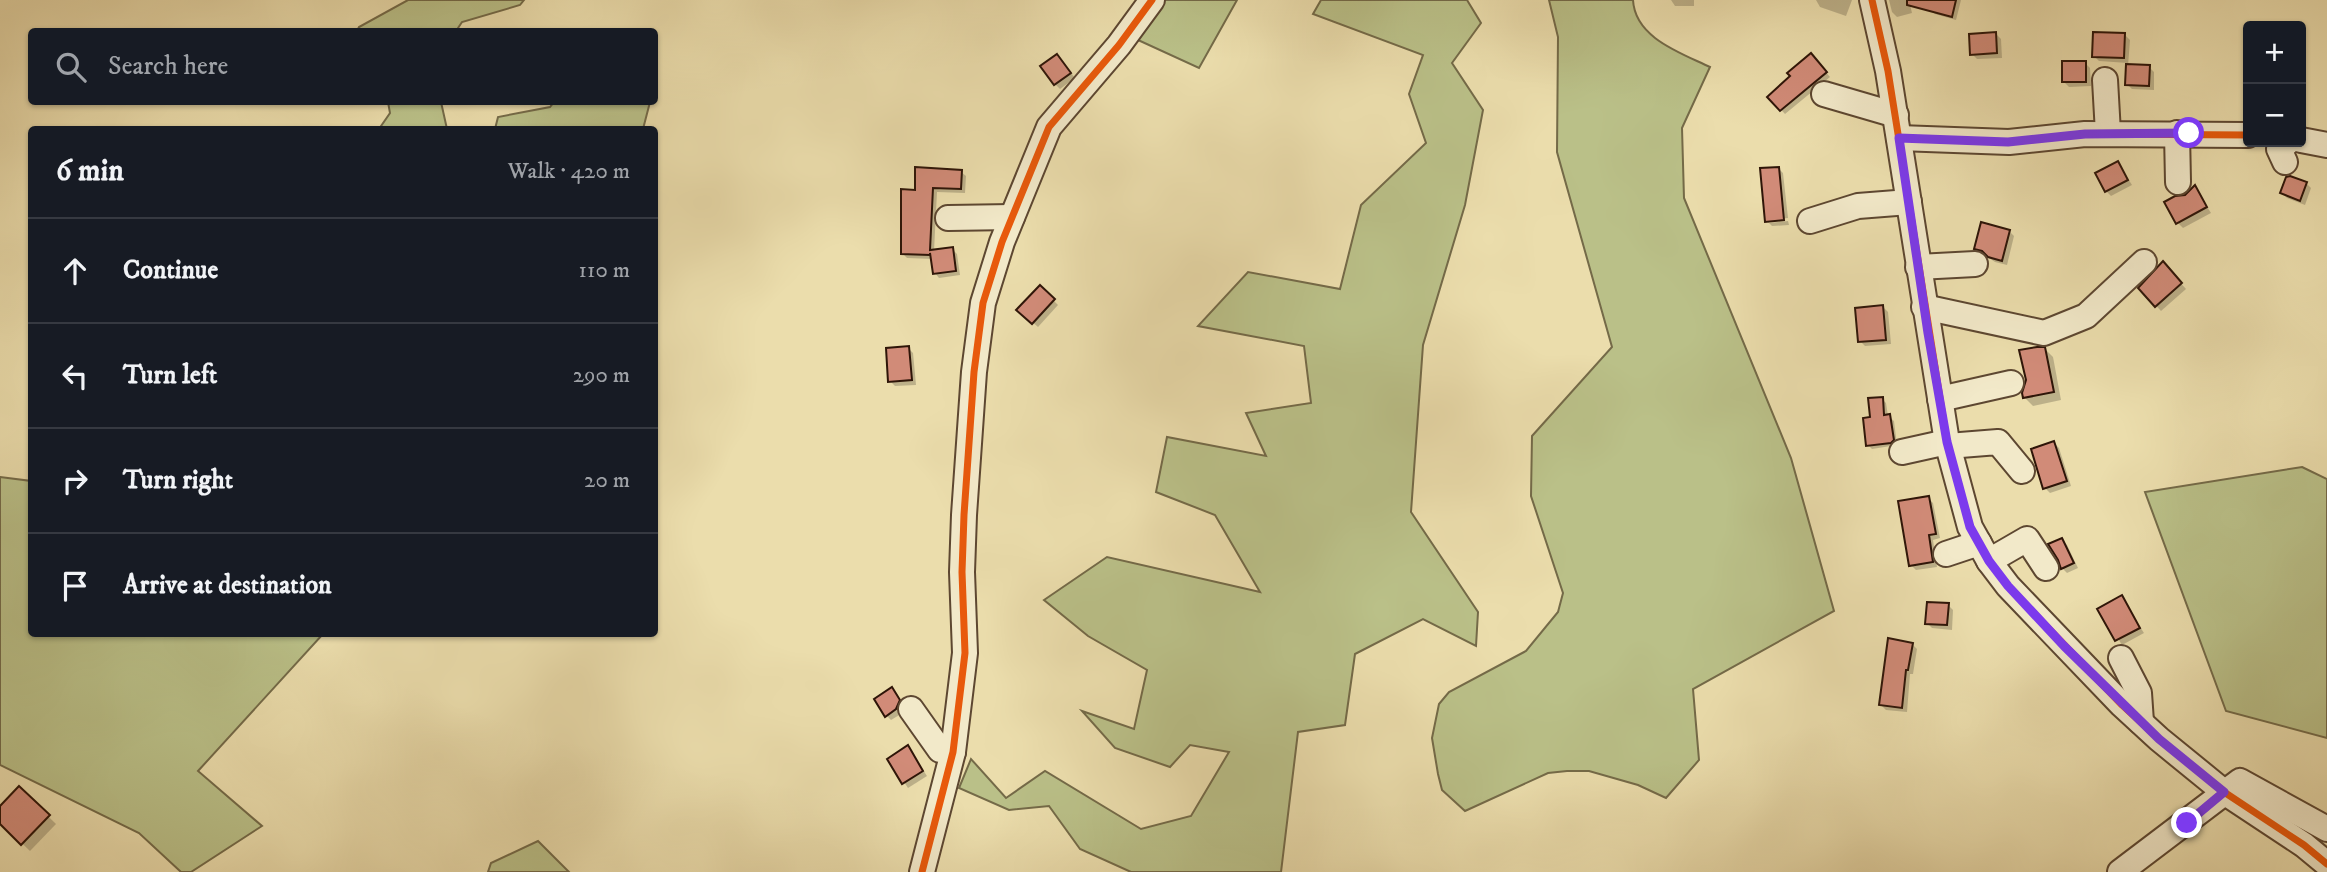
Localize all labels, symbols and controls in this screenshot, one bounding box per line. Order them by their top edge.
map controls [2243,21,2306,147]
button: + [2243,21,2306,84]
search box [28,28,658,105]
icon: search [52,48,90,86]
text: Search here [108,50,228,83]
button: − [2243,84,2306,147]
route start [2173,117,2204,148]
text: 6 min [56,153,124,190]
text: Walk · 420 m [508,157,630,186]
icon: ahead [56,252,94,290]
text: Continue [123,254,218,287]
text: 110 m [579,256,630,285]
icon: left [56,357,94,395]
text: Turn left [123,359,217,392]
text: 290 m [573,361,630,390]
icon: right [56,462,94,500]
text: Turn right [123,464,233,497]
text: 20 m [584,466,630,495]
icon: arrive [56,567,94,605]
text: Arrive at destination [123,569,332,602]
route end [2171,807,2202,838]

